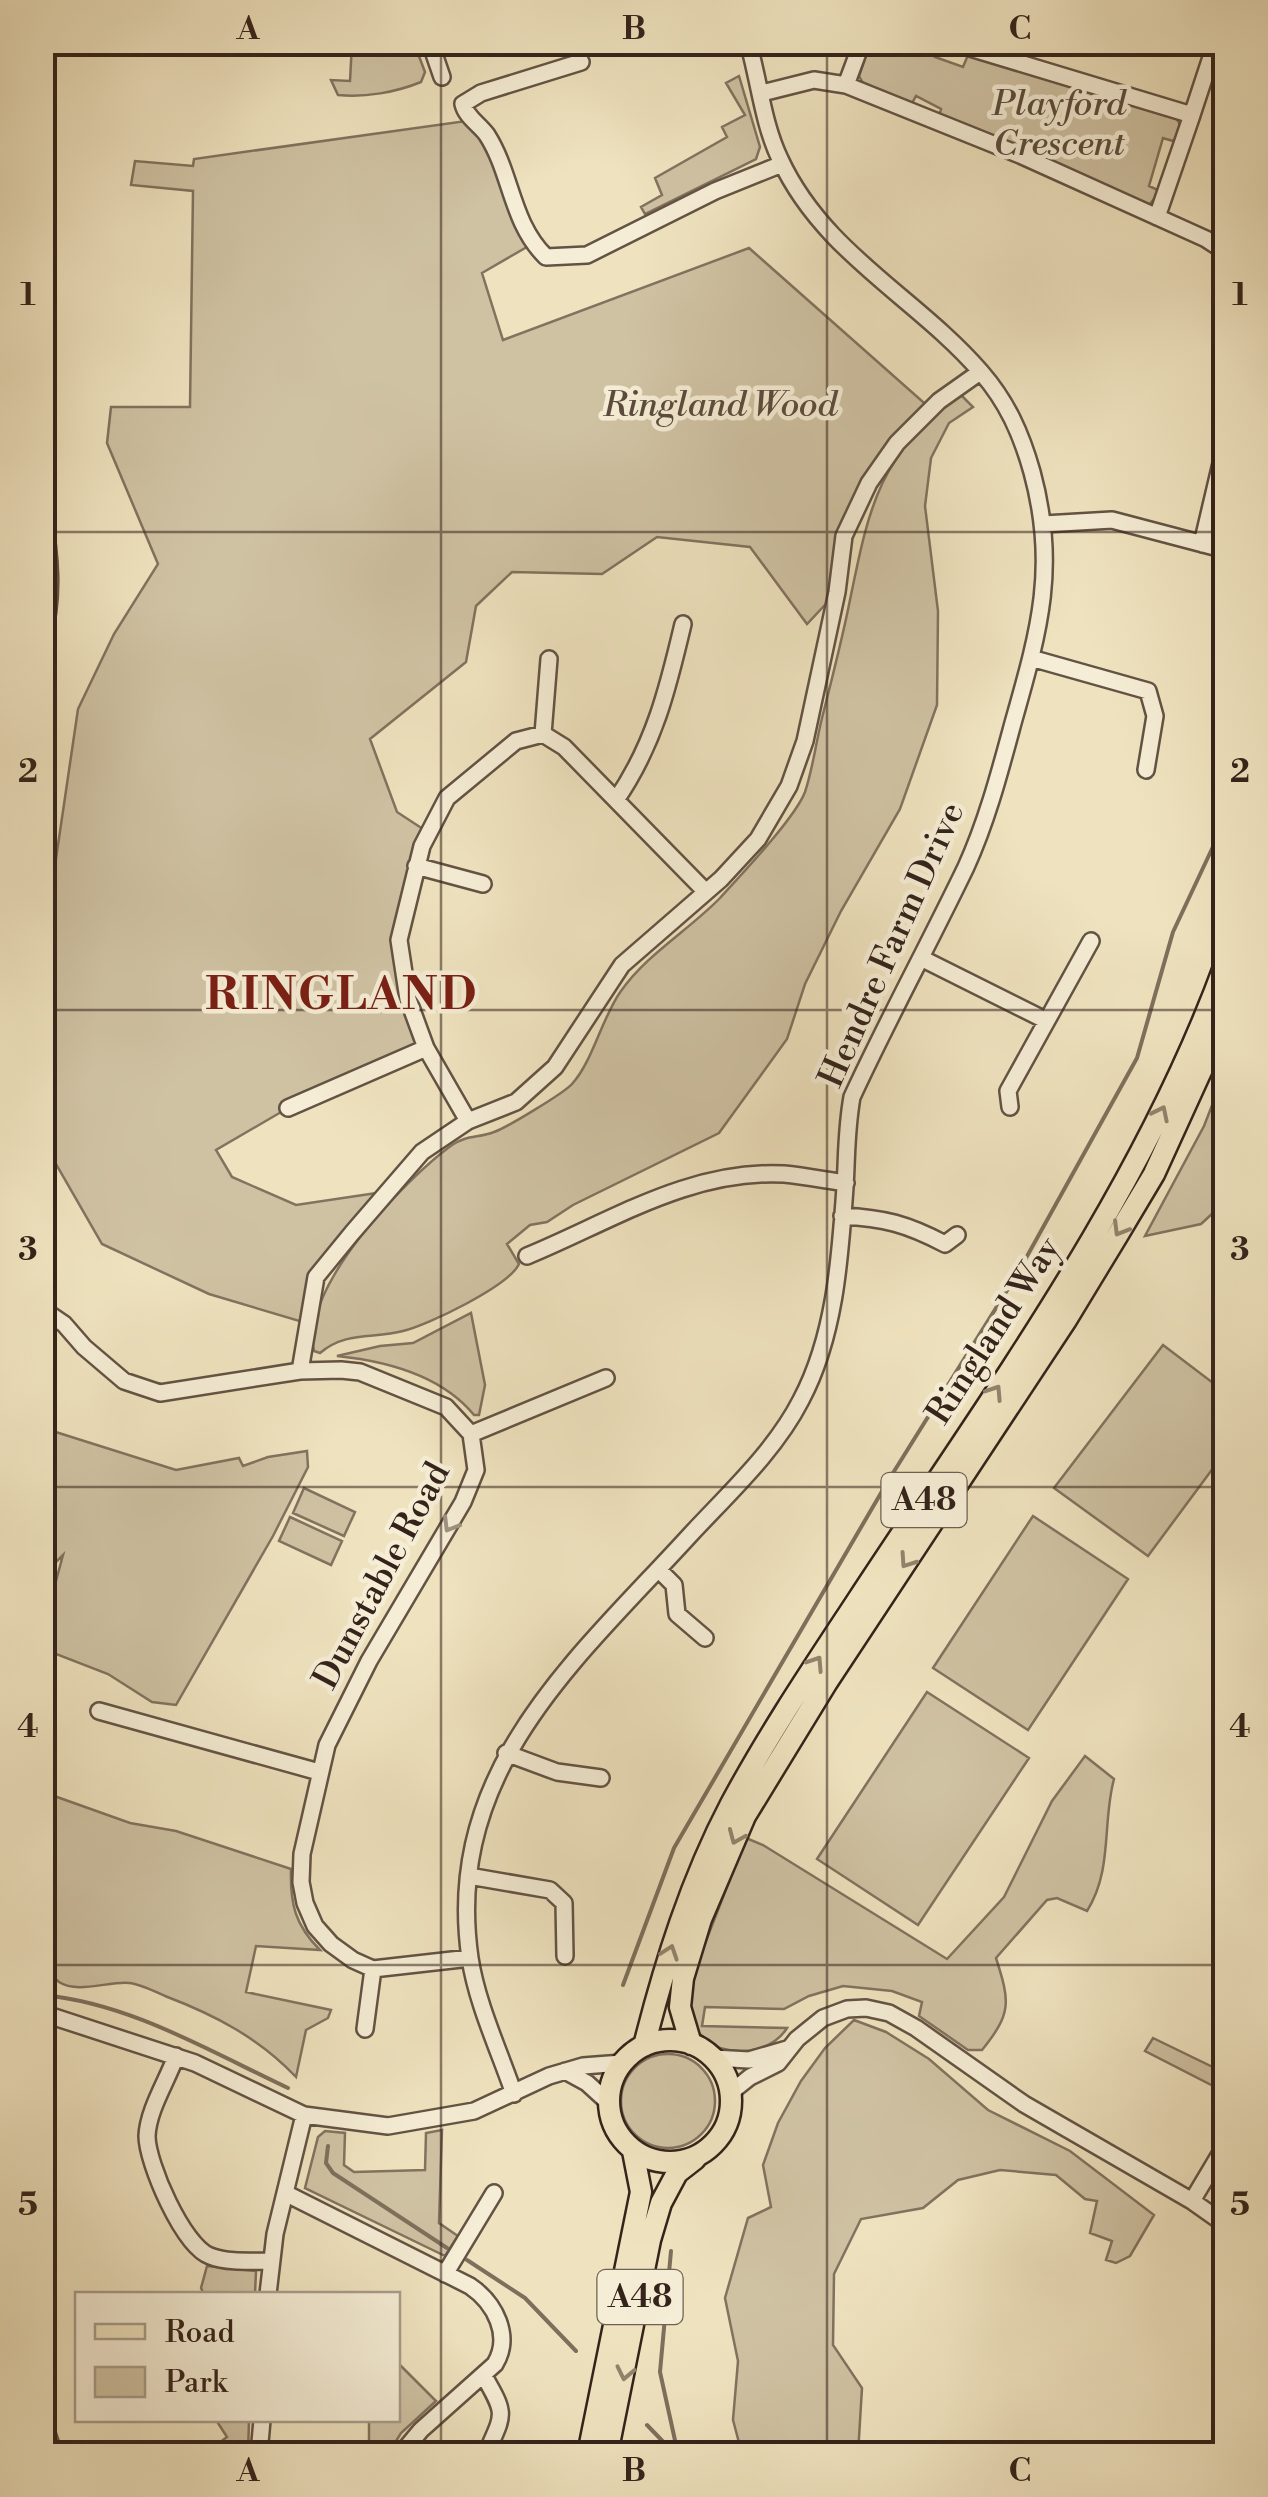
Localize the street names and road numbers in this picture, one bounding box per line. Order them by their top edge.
street label: Hendre Farm Drive [810,796,974,1094]
street label: Ringland Way [918,1228,1071,1433]
street label: Dunstable Road [304,1455,460,1697]
road number: A48 [882,1473,966,1527]
road number: A48 [598,2270,682,2324]

